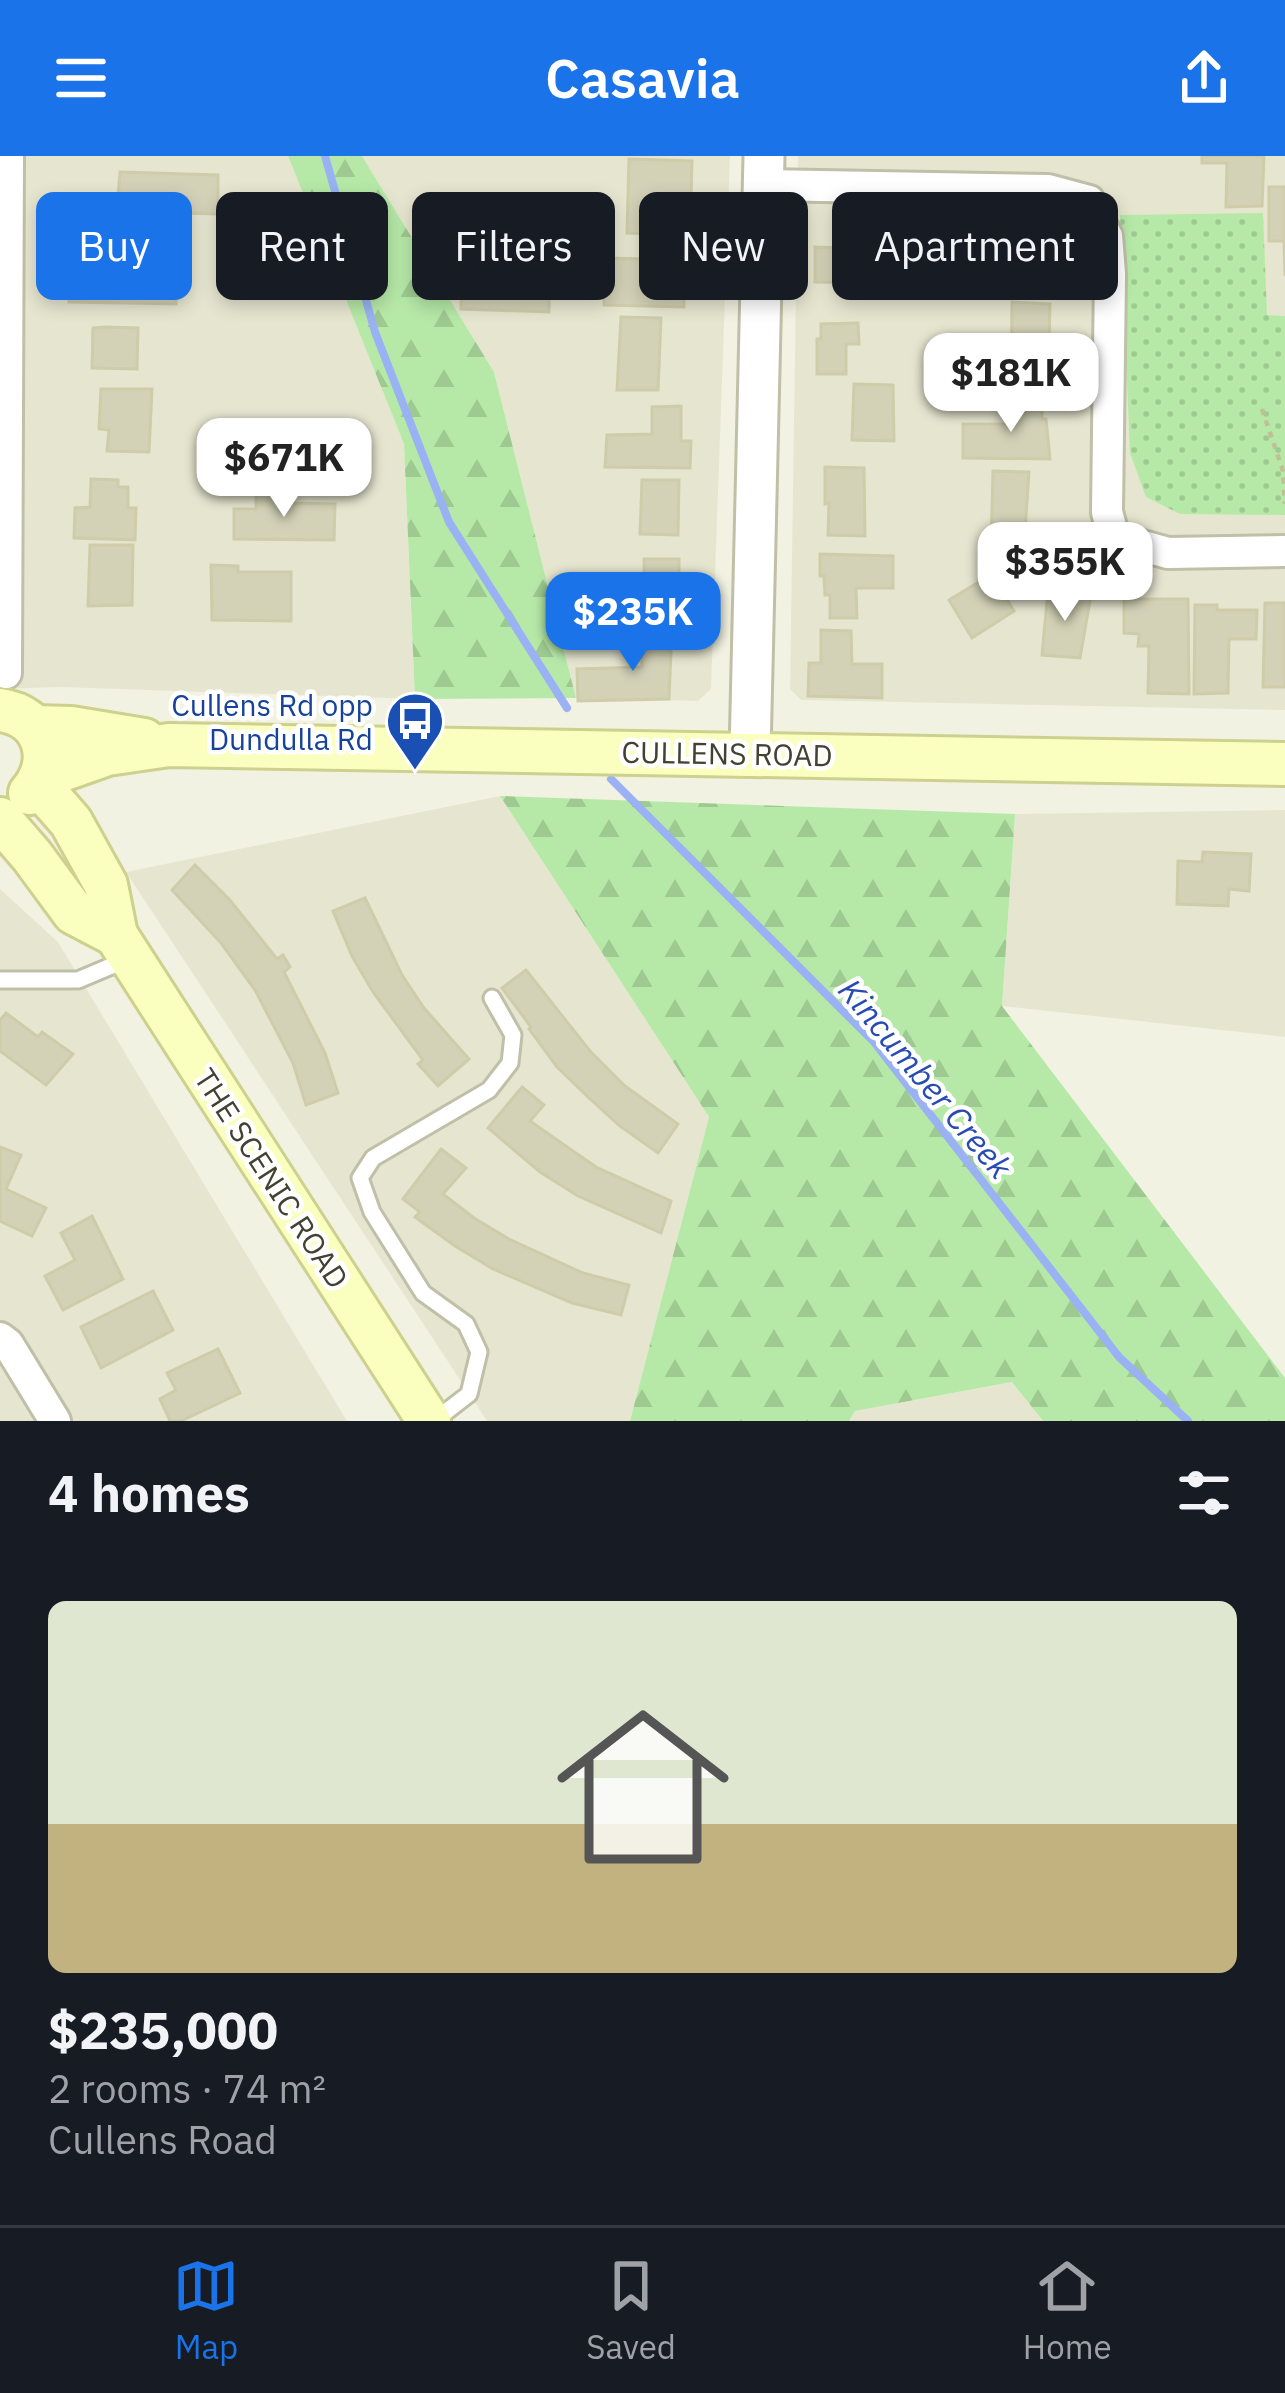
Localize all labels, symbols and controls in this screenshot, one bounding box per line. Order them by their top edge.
text: Casavia [545,43,740,113]
icon: menu [48,45,114,111]
icon: share [1171,45,1237,111]
chip: Buy [36,192,192,300]
chip: Rent [216,192,388,300]
chip: Filters [412,192,615,300]
chip: New [639,192,808,300]
chip: Apartment [832,192,1118,300]
pin: $181K [927,333,1095,435]
text: $181K [951,346,1071,397]
pin: $671K [200,418,368,520]
text: $671K [224,431,344,482]
pin: $355K [981,522,1149,624]
text: $355K [1005,535,1125,586]
pin: $235K [549,572,717,674]
text: $235K [573,585,693,636]
place label: Cullens Rd opp Dundulla Rd [171,685,373,758]
bus stop icon: Cullens Rd opp Dundulla Rd [384,690,446,772]
street label: CULLENS ROAD [621,732,833,774]
water label: Kincumber Creek [830,969,1023,1188]
street label: THE SCENIC ROAD [186,1061,358,1295]
text: 4 homes [48,1460,250,1526]
icon: filters [1171,1460,1237,1526]
icon: home [535,1679,751,1895]
text: $235,000 [48,1997,278,2063]
text: 2 rooms · 74 m² [48,2063,326,2114]
text: Cullens Road [48,2114,277,2165]
tab: Map [173,2253,239,2368]
tab: Saved [586,2253,676,2368]
tab: Home [1023,2253,1112,2368]

